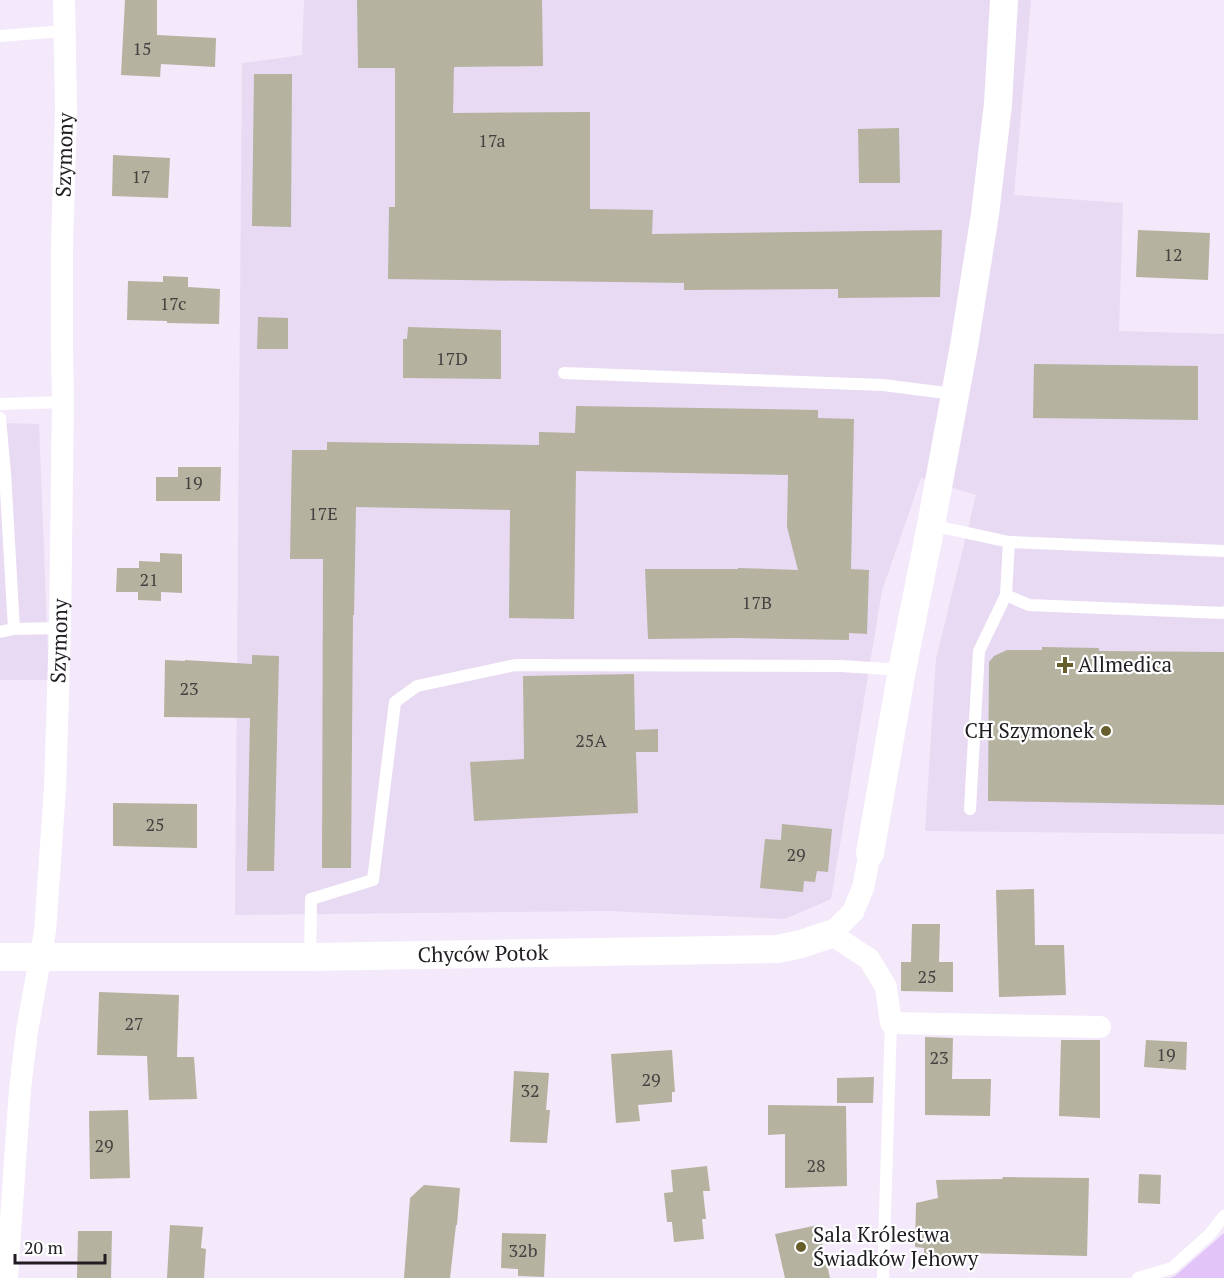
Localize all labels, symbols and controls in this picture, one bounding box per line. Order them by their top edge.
house number: 15 [132,36,152,60]
street label: Szymony [48,112,79,198]
house number: 17a [478,128,506,152]
house number: 17 [131,164,151,188]
house number: 12 [1163,242,1183,266]
house number: 17c [160,291,186,315]
house number: 17D [436,346,468,370]
house number: 19 [183,470,203,494]
house number: 17E [308,501,338,525]
house number: 21 [139,567,159,591]
house number: 17B [742,590,772,614]
street label: Szymony [43,598,73,684]
place label: Allmedica [1078,650,1172,678]
marker: Allmedica [1056,656,1074,674]
house number: 23 [179,676,199,700]
place label: CH Szymonek [965,716,1094,744]
marker: CH Szymonek [1099,724,1113,738]
house number: 25A [575,728,607,752]
house number: 25 [145,812,165,836]
house number: 29 [786,842,806,866]
street label: Chyców Potok [417,938,549,968]
house number: 25 [917,964,937,988]
house number: 27 [124,1011,144,1035]
house number: 19 [1156,1042,1176,1066]
house number: 23 [929,1045,949,1069]
house number: 29 [641,1067,661,1091]
house number: 32 [520,1078,540,1102]
house number: 29 [94,1133,114,1157]
house number: 28 [806,1153,826,1177]
place label: Sala Królestwa Świadków Jehowy [813,1220,979,1272]
scale bar [15,1227,105,1265]
text: 20 m [24,1235,64,1259]
house number: 32b [509,1238,538,1262]
marker: Sala Królestwa Świadków Jehowy [794,1240,808,1254]

